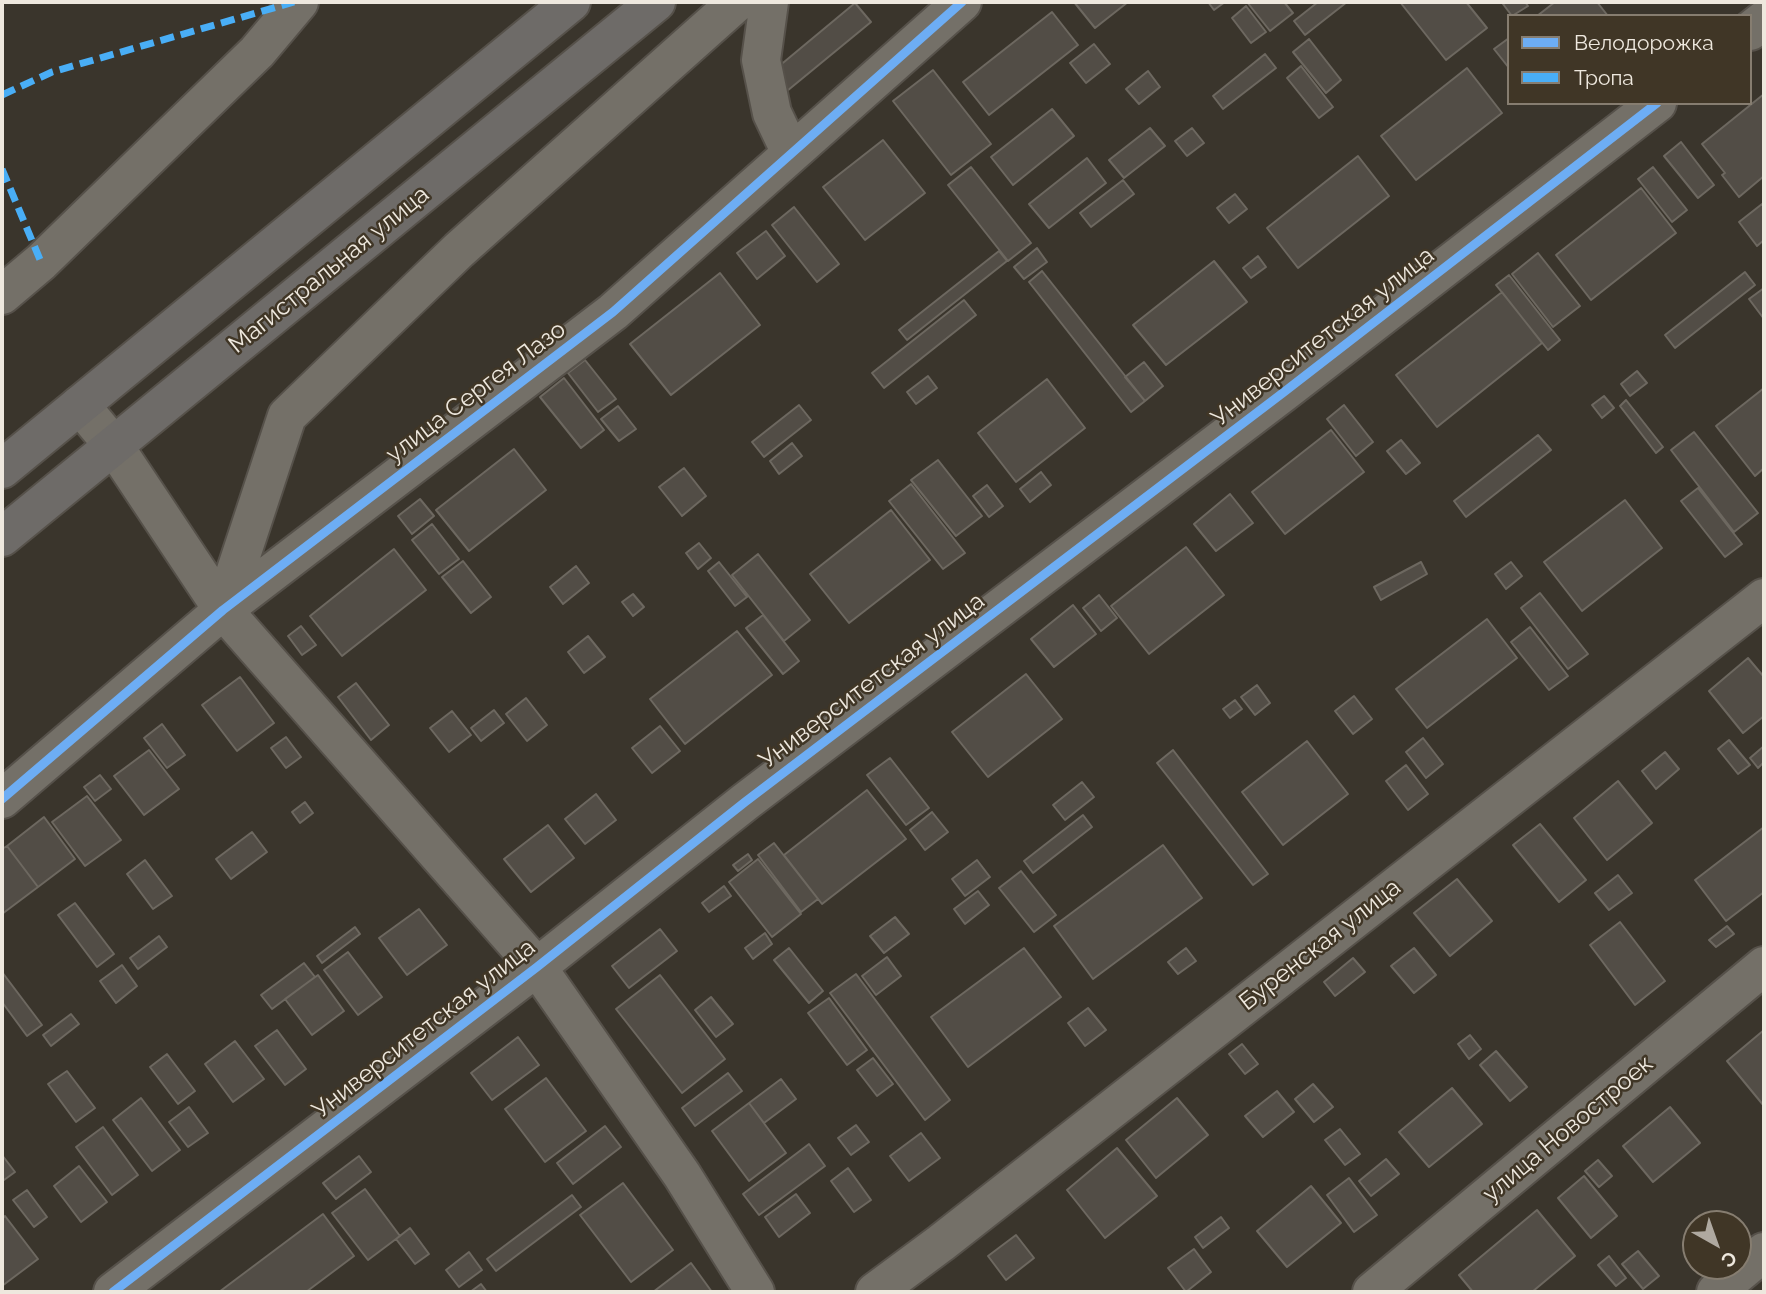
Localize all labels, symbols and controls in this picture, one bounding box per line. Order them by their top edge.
legend [1507,14,1752,105]
text: Велодорожка [1574,30,1714,55]
text: Тропа [1574,65,1634,90]
street label: Магистральная улица [223,180,435,360]
street label: Университетская улица [1206,241,1440,433]
street label: улица Сергея Лазо [380,315,572,469]
street label: Университетская улица [754,587,990,775]
street label: Буренская улица [1234,873,1406,1017]
street label: Университетская улица [307,933,541,1125]
street label: улица Новостроек [1477,1049,1659,1209]
north arrow [1682,1210,1752,1280]
text: С [1717,1247,1741,1272]

